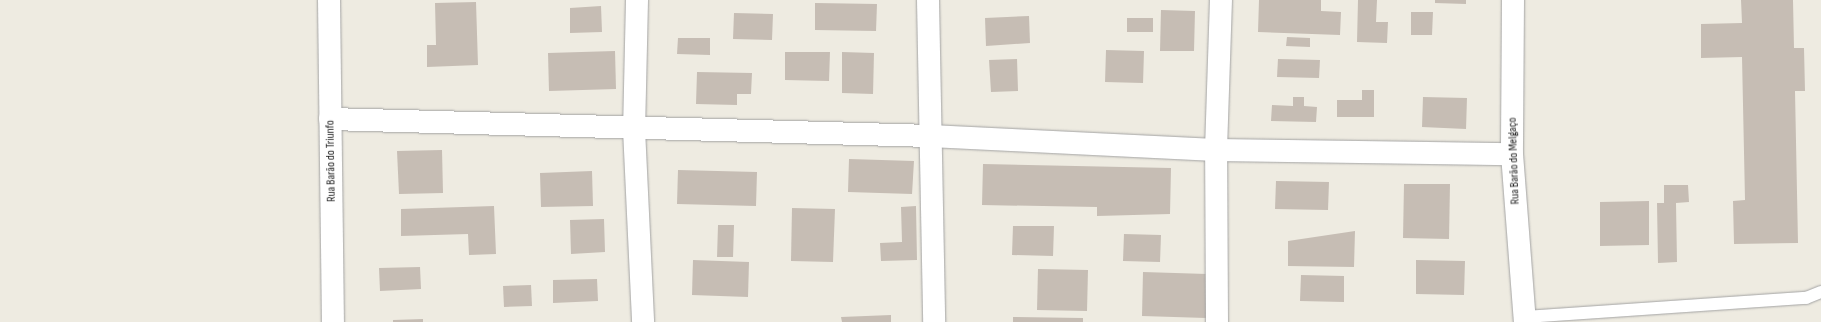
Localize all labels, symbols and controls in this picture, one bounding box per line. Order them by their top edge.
street label: Rua Barão do Melgaço [1505,117,1523,205]
street label: Rua Barão do Triunfo [323,120,339,202]

